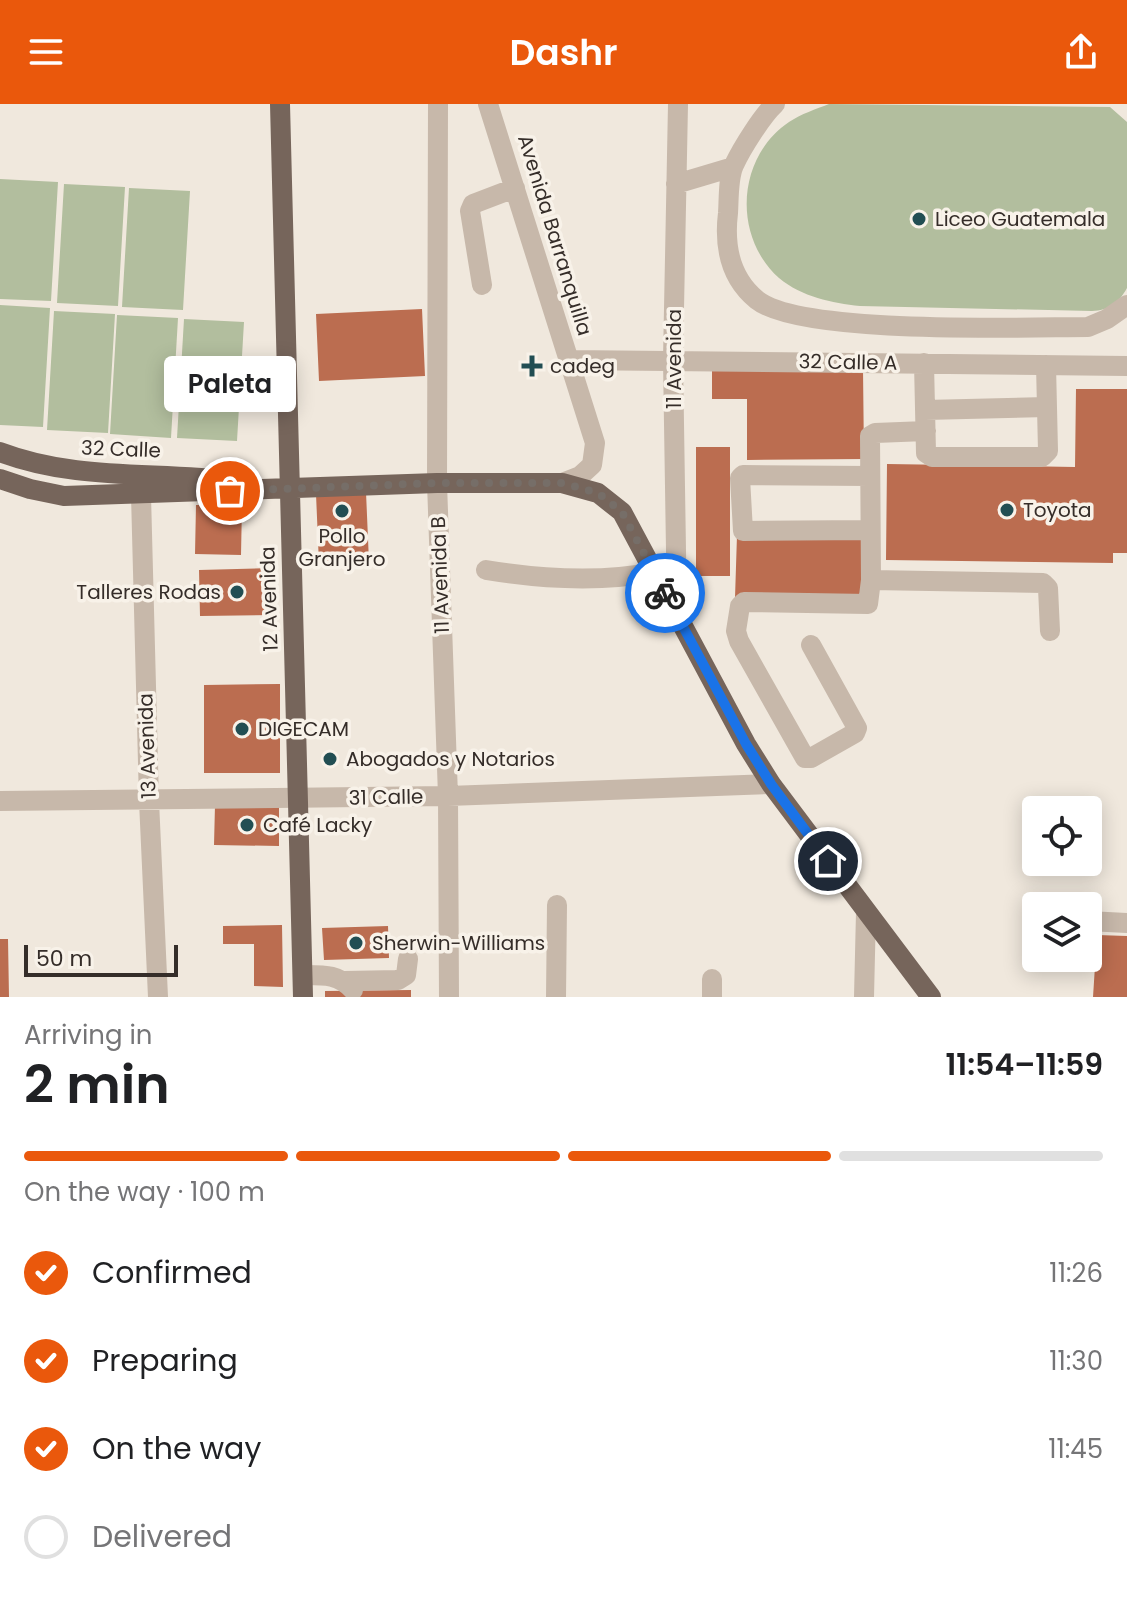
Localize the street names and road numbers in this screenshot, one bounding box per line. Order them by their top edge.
street label: Avenida Barranquilla [511,131,599,339]
street label: 11 Avenida [660,309,688,409]
street label: 32 Calle A [798,347,898,377]
street label: 32 Calle [81,434,161,464]
street label: 11 Avenida B [424,516,456,634]
street label: 12 Avenida [253,546,285,652]
street label: 13 Avenida [131,693,163,799]
street label: 31 Calle [348,782,424,812]

